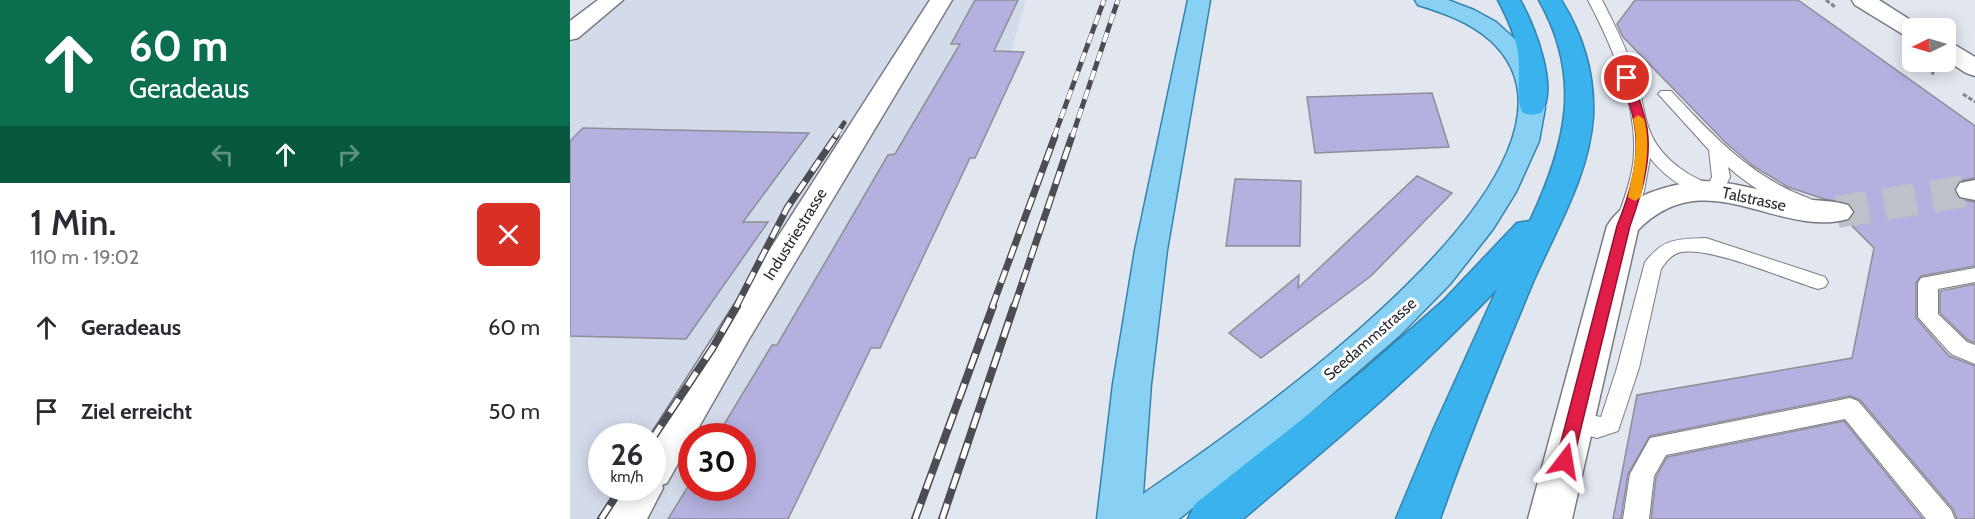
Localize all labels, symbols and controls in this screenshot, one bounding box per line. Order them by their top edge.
north arrow [1902,18,1956,72]
map controls [1902,18,1956,72]
text: 60 m [129,20,228,72]
icon: ahead [30,24,108,102]
pin [1601,52,1652,103]
icon: arrive [1610,61,1643,94]
text: Geradeaus [129,72,249,105]
icon: left [206,138,239,171]
icon: ahead [269,138,302,171]
icon: right [332,138,365,171]
street label: Talstrasse [1720,183,1788,215]
street label: Industriestrasse [759,184,831,284]
text: 1 Min. [30,200,116,244]
button: close [477,203,540,266]
text: 110 m · 19:02 [30,245,139,269]
street label: Seedammstrasse [1320,294,1420,384]
icon: ahead [30,311,63,344]
text: Geradeaus [81,314,181,341]
text: 60 m [488,314,540,341]
icon: arrive [30,395,63,428]
text: Ziel erreicht [81,398,192,425]
text: 50 m [488,398,540,425]
speed limit sign: 30 [678,423,756,501]
position arrow [1533,429,1597,493]
text: 26 [611,436,643,473]
text: km/h [611,468,643,486]

